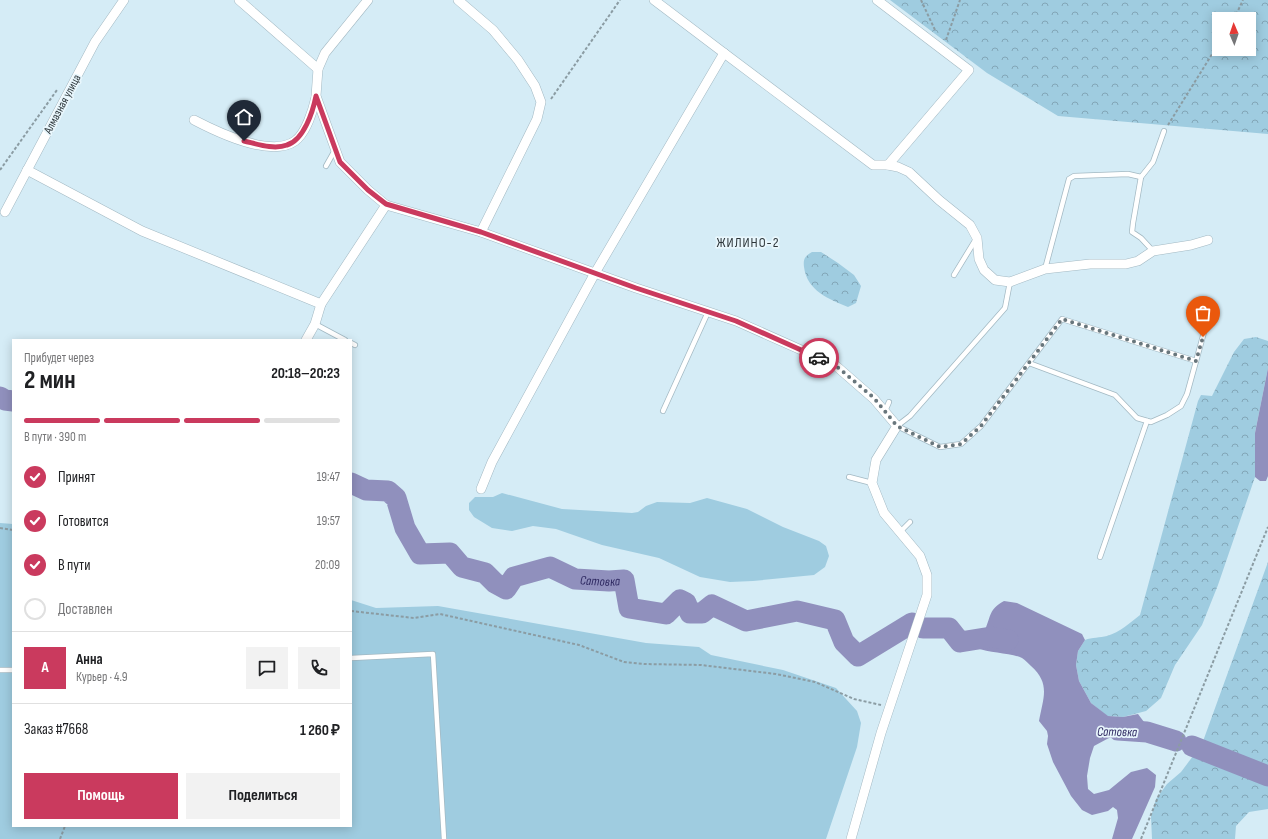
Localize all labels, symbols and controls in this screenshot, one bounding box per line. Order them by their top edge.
north arrow [1212,12,1256,56]
map controls [1212,12,1256,56]
street label: Алмазная улица [40,72,85,137]
pin [227,100,261,141]
icon: home [233,106,255,128]
district label: ЖИЛИНО-2 [716,234,780,251]
pin [1186,296,1220,337]
icon: bag [1192,302,1214,324]
courier [799,338,839,378]
icon: car [808,347,830,369]
text: Прибудет через [24,350,94,366]
text: 20:18–20:23 [271,364,340,383]
text: 2 мин [24,365,76,396]
text: В пути · 390 m [24,429,86,445]
icon: check [24,466,46,488]
text: Принят [58,468,95,487]
text: 19:47 [317,469,340,485]
icon: check [24,510,46,532]
text: Готовится [58,512,109,531]
text: 19:57 [317,513,340,529]
icon: check [24,554,46,576]
text: В пути [58,556,90,575]
text: 20:09 [315,557,340,573]
water label: Сатовка [580,572,621,590]
text: Доставлен [58,600,112,619]
button: chat [246,647,288,689]
button: phone [298,647,340,689]
text: Анна [76,650,103,669]
text: А [41,658,49,677]
text: Курьер · 4.9 [76,669,127,685]
text: Заказ #7668 [24,720,88,739]
text: 1 260 ₽ [300,721,340,740]
water label: Сатовка [1097,724,1138,740]
button: Помощь [24,773,178,819]
button: Поделиться [186,773,340,819]

